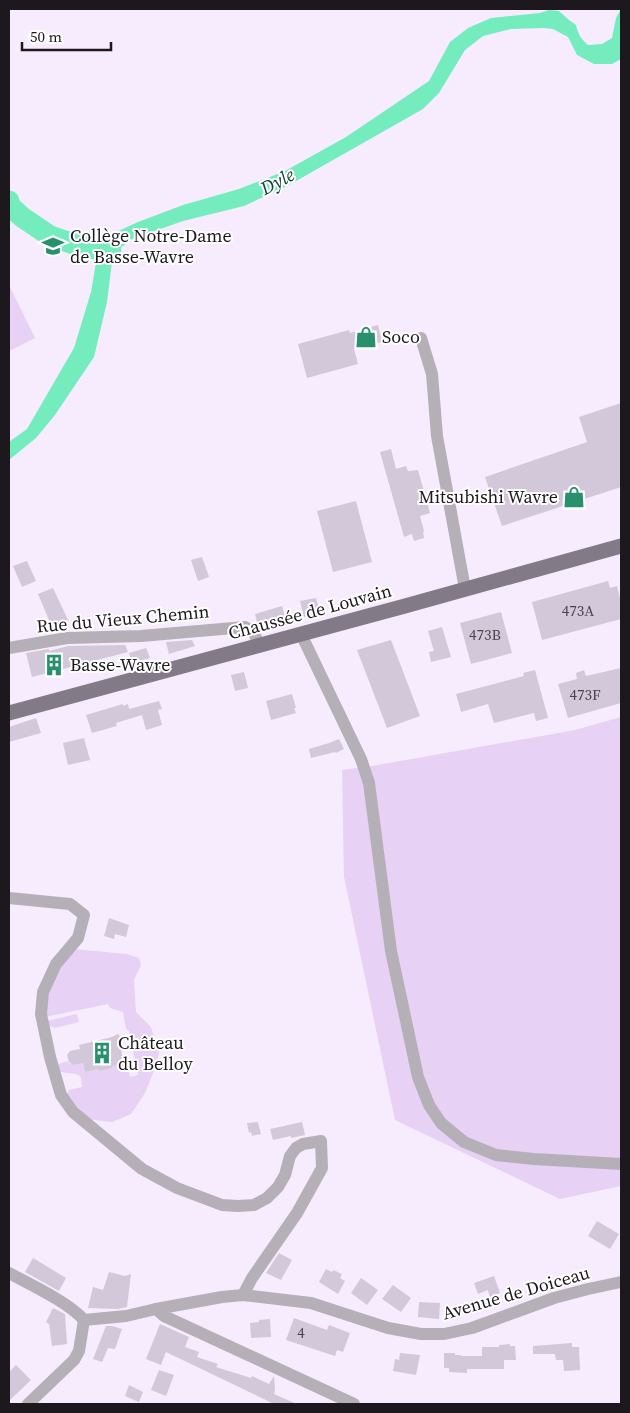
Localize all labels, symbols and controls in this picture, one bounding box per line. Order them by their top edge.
scale bar [22,20,111,52]
text: 50 m [30,26,62,47]
water label: Dyle [254,161,299,201]
place label: Collège Notre-Dame de Basse-Wavre [70,223,232,269]
school or university icon: Collège Notre-Dame de Basse-Wavre [40,233,66,259]
shop icon: Soco [353,324,379,350]
place label: Soco [382,324,420,349]
place label: Mitsubishi Wavre [418,484,558,509]
shop icon: Mitsubishi Wavre [561,484,587,510]
street label: Chaussée de Louvain [225,578,395,645]
street label: Rue du Vieux Chemin [35,598,211,639]
house number: 473A [562,600,594,621]
house number: 473B [469,624,501,645]
building icon: Basse-Wavre [41,652,67,678]
place label: Basse-Wavre [70,652,170,677]
house number: 473F [569,684,601,705]
place label: Château du Belloy [118,1030,193,1076]
building icon: Château du Belloy [89,1040,115,1066]
street label: Avenue de Doiceau [439,1260,593,1326]
house number: 4 [297,1322,305,1343]

